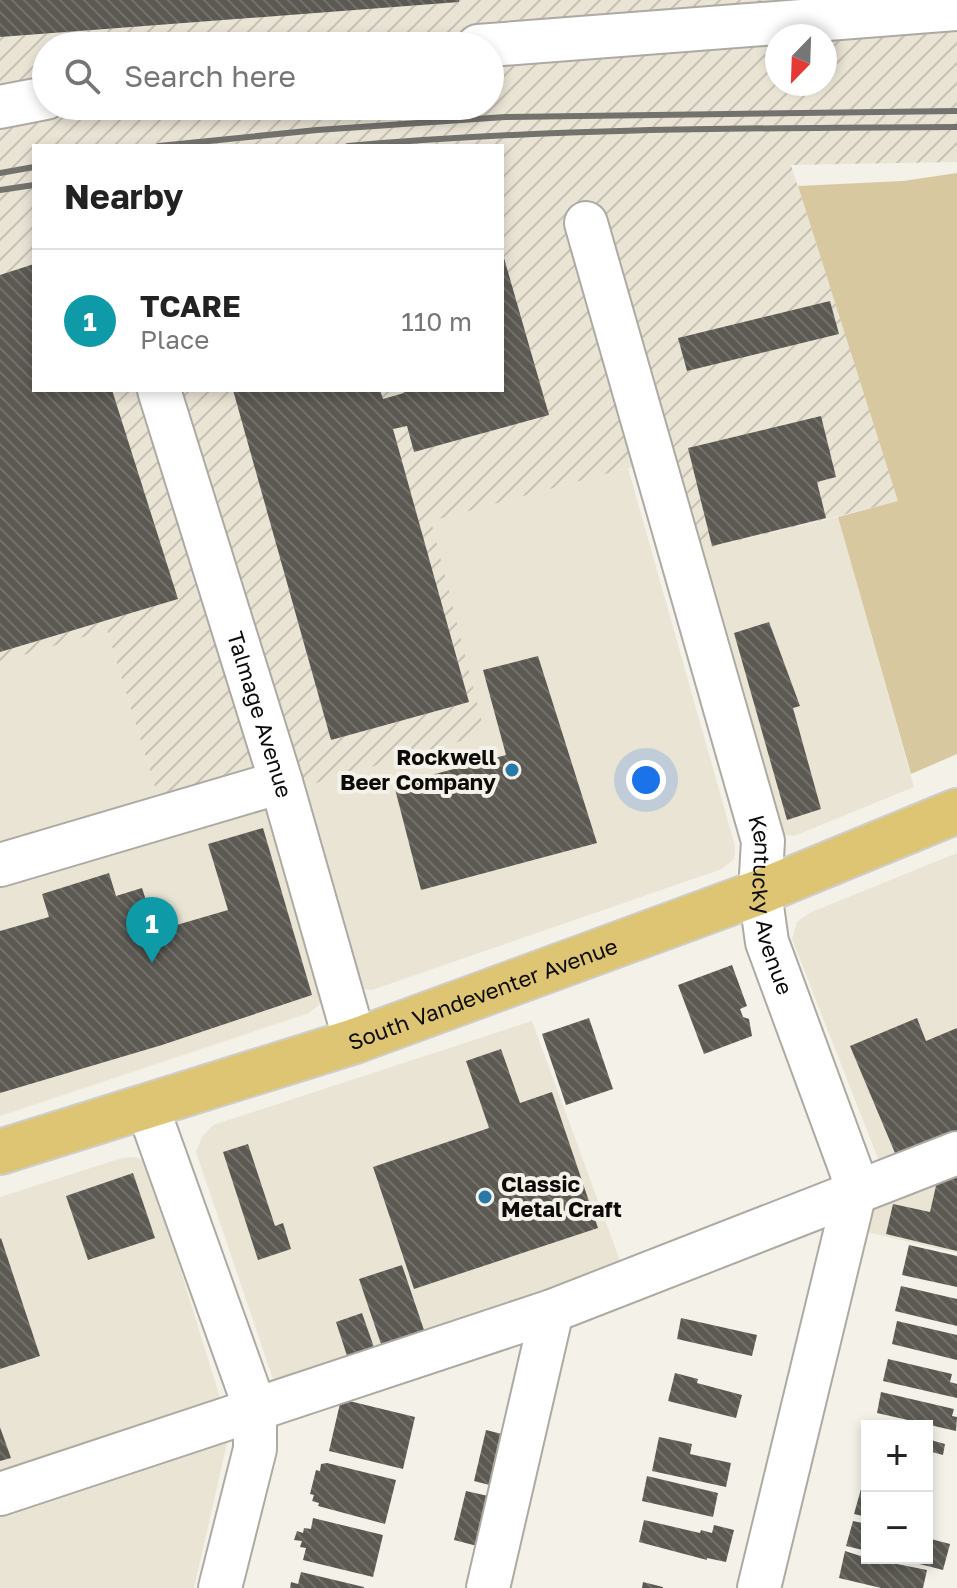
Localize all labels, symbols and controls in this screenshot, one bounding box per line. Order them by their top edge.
north arrow [765,24,837,96]
search box [32,32,504,120]
icon: search [60,54,104,98]
text: Search here [124,58,296,94]
text: Nearby [64,176,184,216]
text: TCARE [140,288,241,324]
text: 1 [83,306,97,337]
text: 110 m [401,306,472,337]
text: Place [140,324,209,355]
street label: Talmage Avenue [222,628,299,801]
place label: Rockwell Beer Company [340,743,496,795]
your location [626,760,666,800]
marker: Rockwell Beer Company [503,761,521,779]
street label: Kentucky Avenue [743,812,799,998]
pin: 1 [126,897,178,963]
street label: South Vandeventer Avenue [344,932,621,1055]
place label: Classic Metal Craft [501,1170,622,1222]
marker: Classic Metal Craft [476,1188,494,1206]
map controls [861,1420,933,1564]
button: + [861,1420,933,1492]
button: − [861,1492,933,1564]

